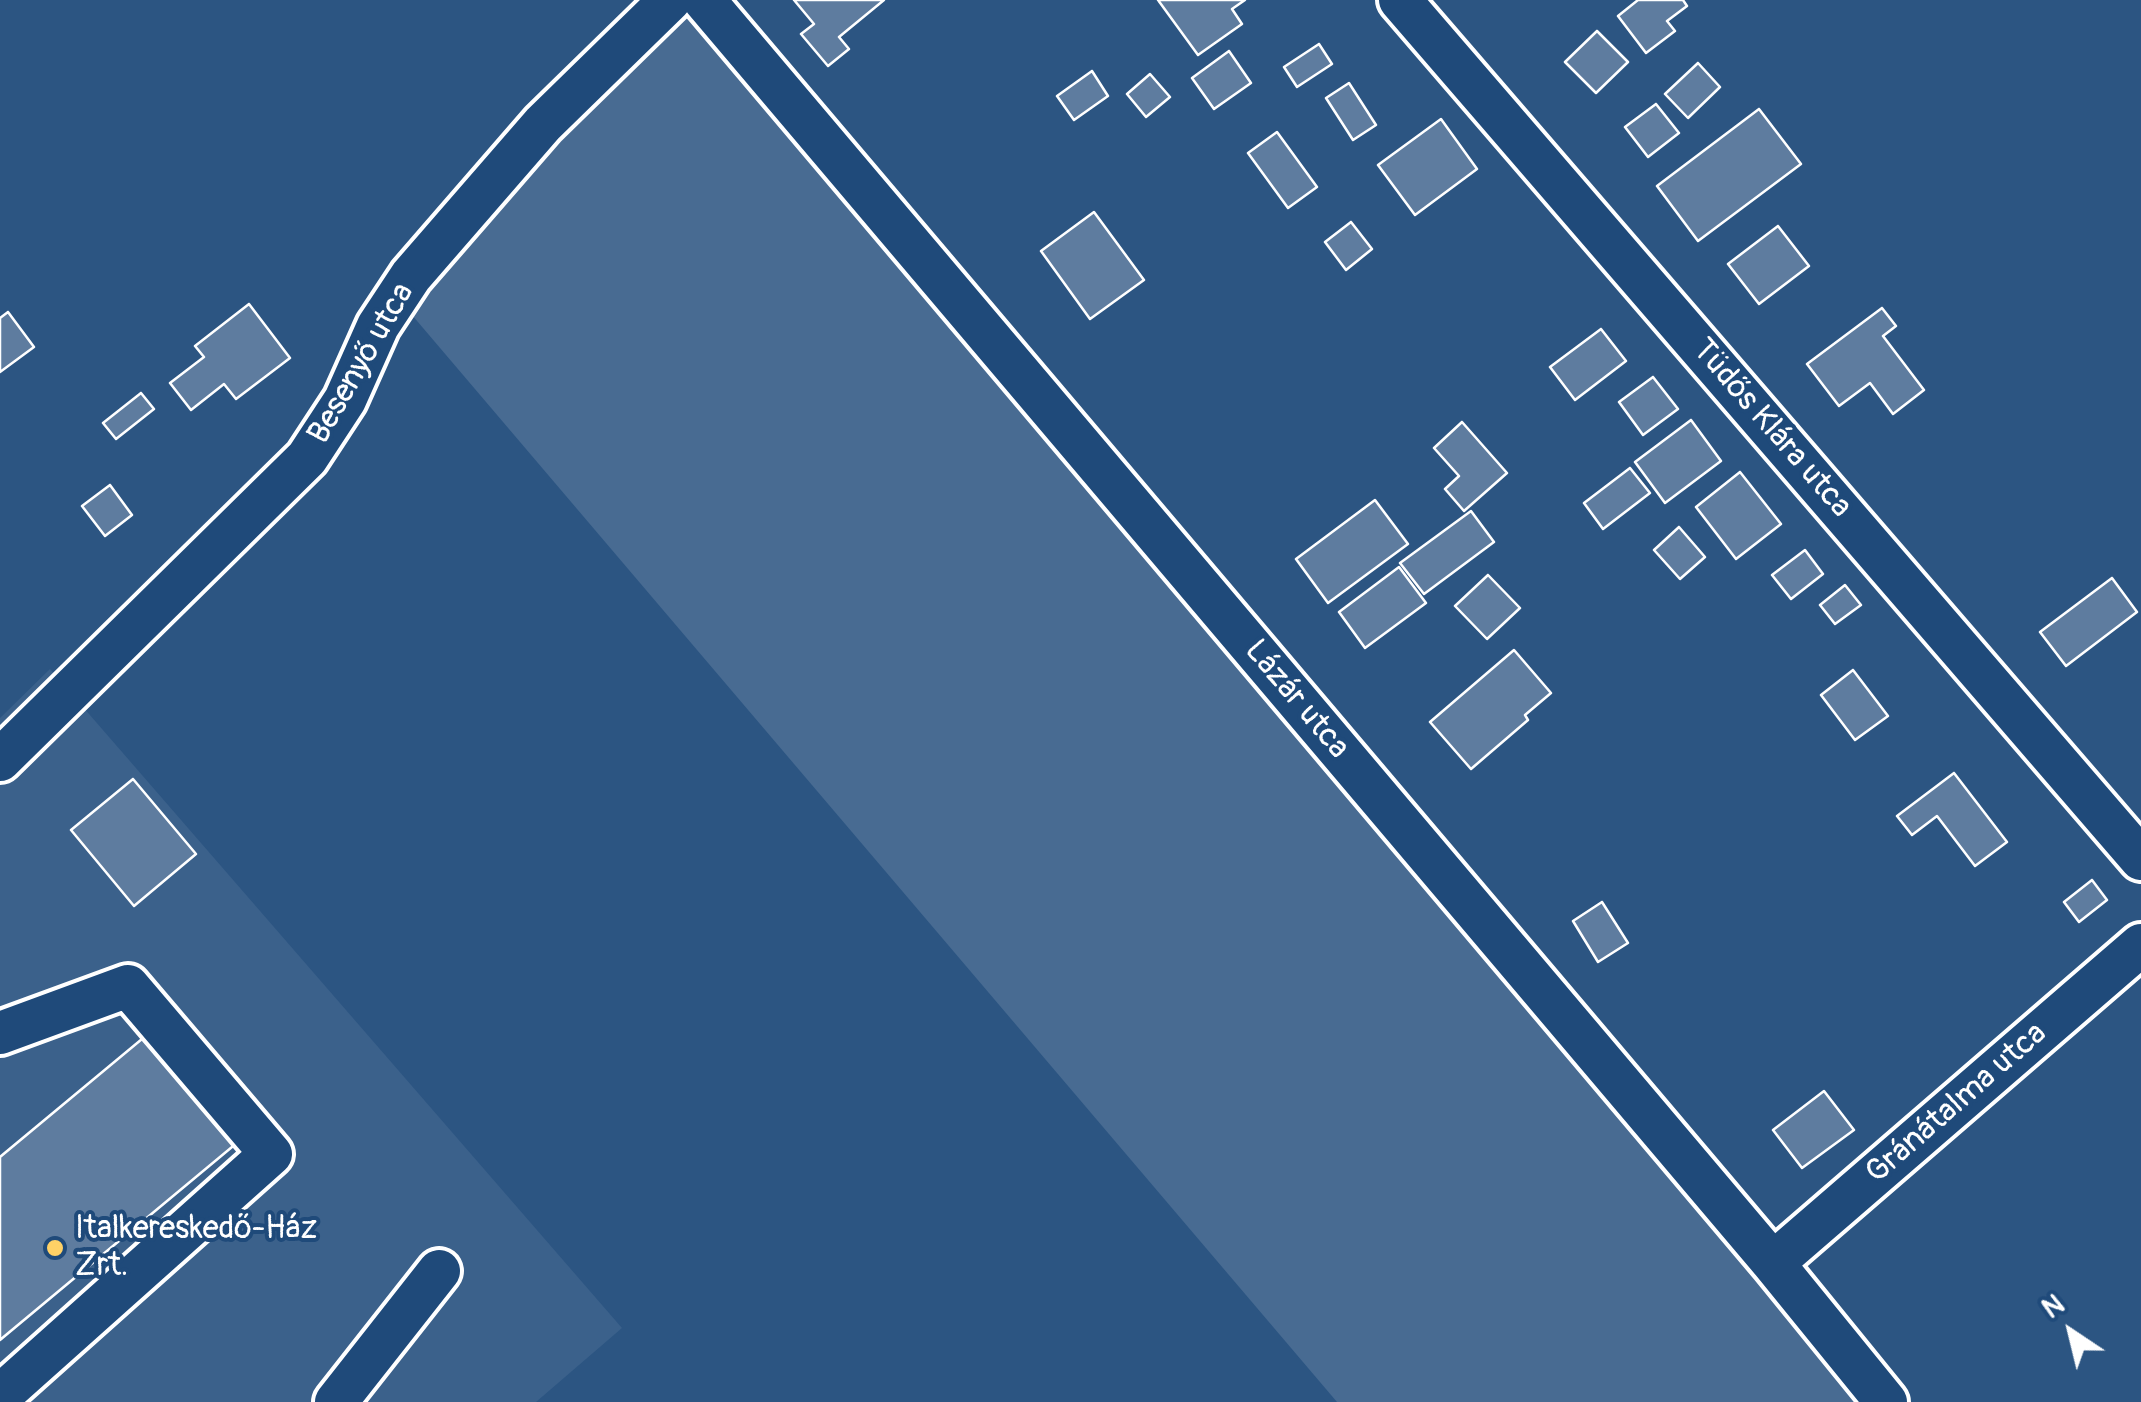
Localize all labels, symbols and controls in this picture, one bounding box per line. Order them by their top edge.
street label: Besenyő utca [301,277,423,451]
street label: Tüdős Klára utca [1683,332,1859,526]
street label: Lázár utca [1235,633,1357,767]
street label: Gránátalma utca [1859,1015,2055,1193]
place label: Italkereskedő-Ház Zrt. [75,1211,317,1286]
marker: Italkereskedő-Ház Zrt. [44,1237,66,1259]
north arrow [2021,1282,2121,1382]
text: N [2036,1287,2071,1327]

